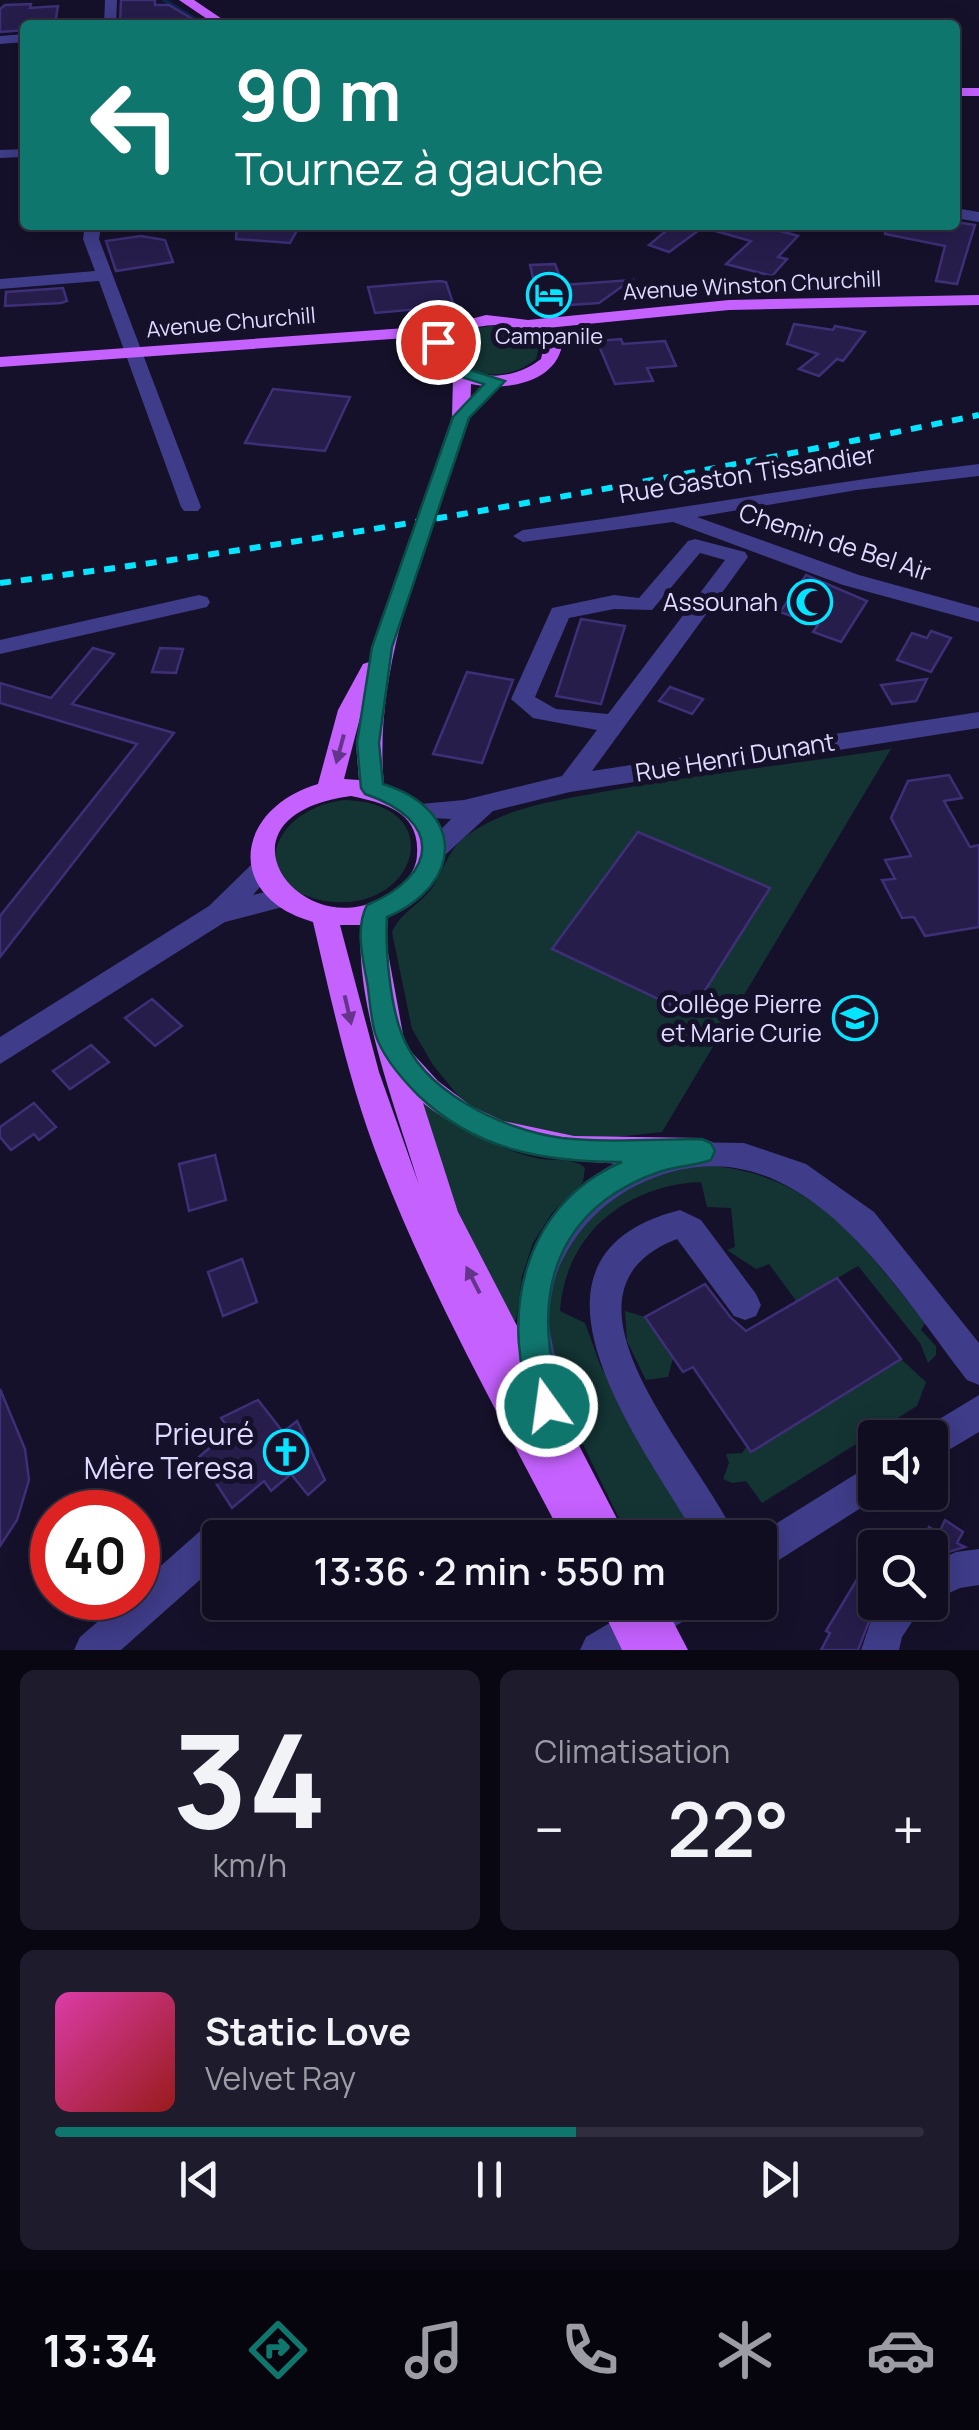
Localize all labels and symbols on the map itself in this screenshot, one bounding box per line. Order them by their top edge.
street label: Avenue Winston Churchill [622,263,882,307]
hotel icon: Campanile [526,272,572,318]
street label: Avenue Churchill [145,300,317,344]
pin [396,300,481,385]
place label: Campanile [495,321,603,351]
street label: Rue Gaston Tissandier [616,436,878,511]
street label: Chemin de Bel Air [735,494,936,589]
mosque icon: Assounah [787,579,833,625]
place label: Assounah [663,584,778,619]
street label: Rue Henri Dunant [633,723,837,790]
one-way arrow [331,734,347,765]
place label: Collège Pierre et Marie Curie [661,986,822,1050]
one-way arrow [341,995,356,1026]
school or university icon: Collège Pierre et Marie Curie [832,995,878,1041]
one-way arrow [465,1265,482,1294]
position arrow [495,1354,599,1458]
place label: Prieuré Mère Teresa [84,1413,254,1488]
church icon: Prieuré Mère Teresa [263,1429,309,1475]
speed limit sign: 40 [30,1490,160,1620]

